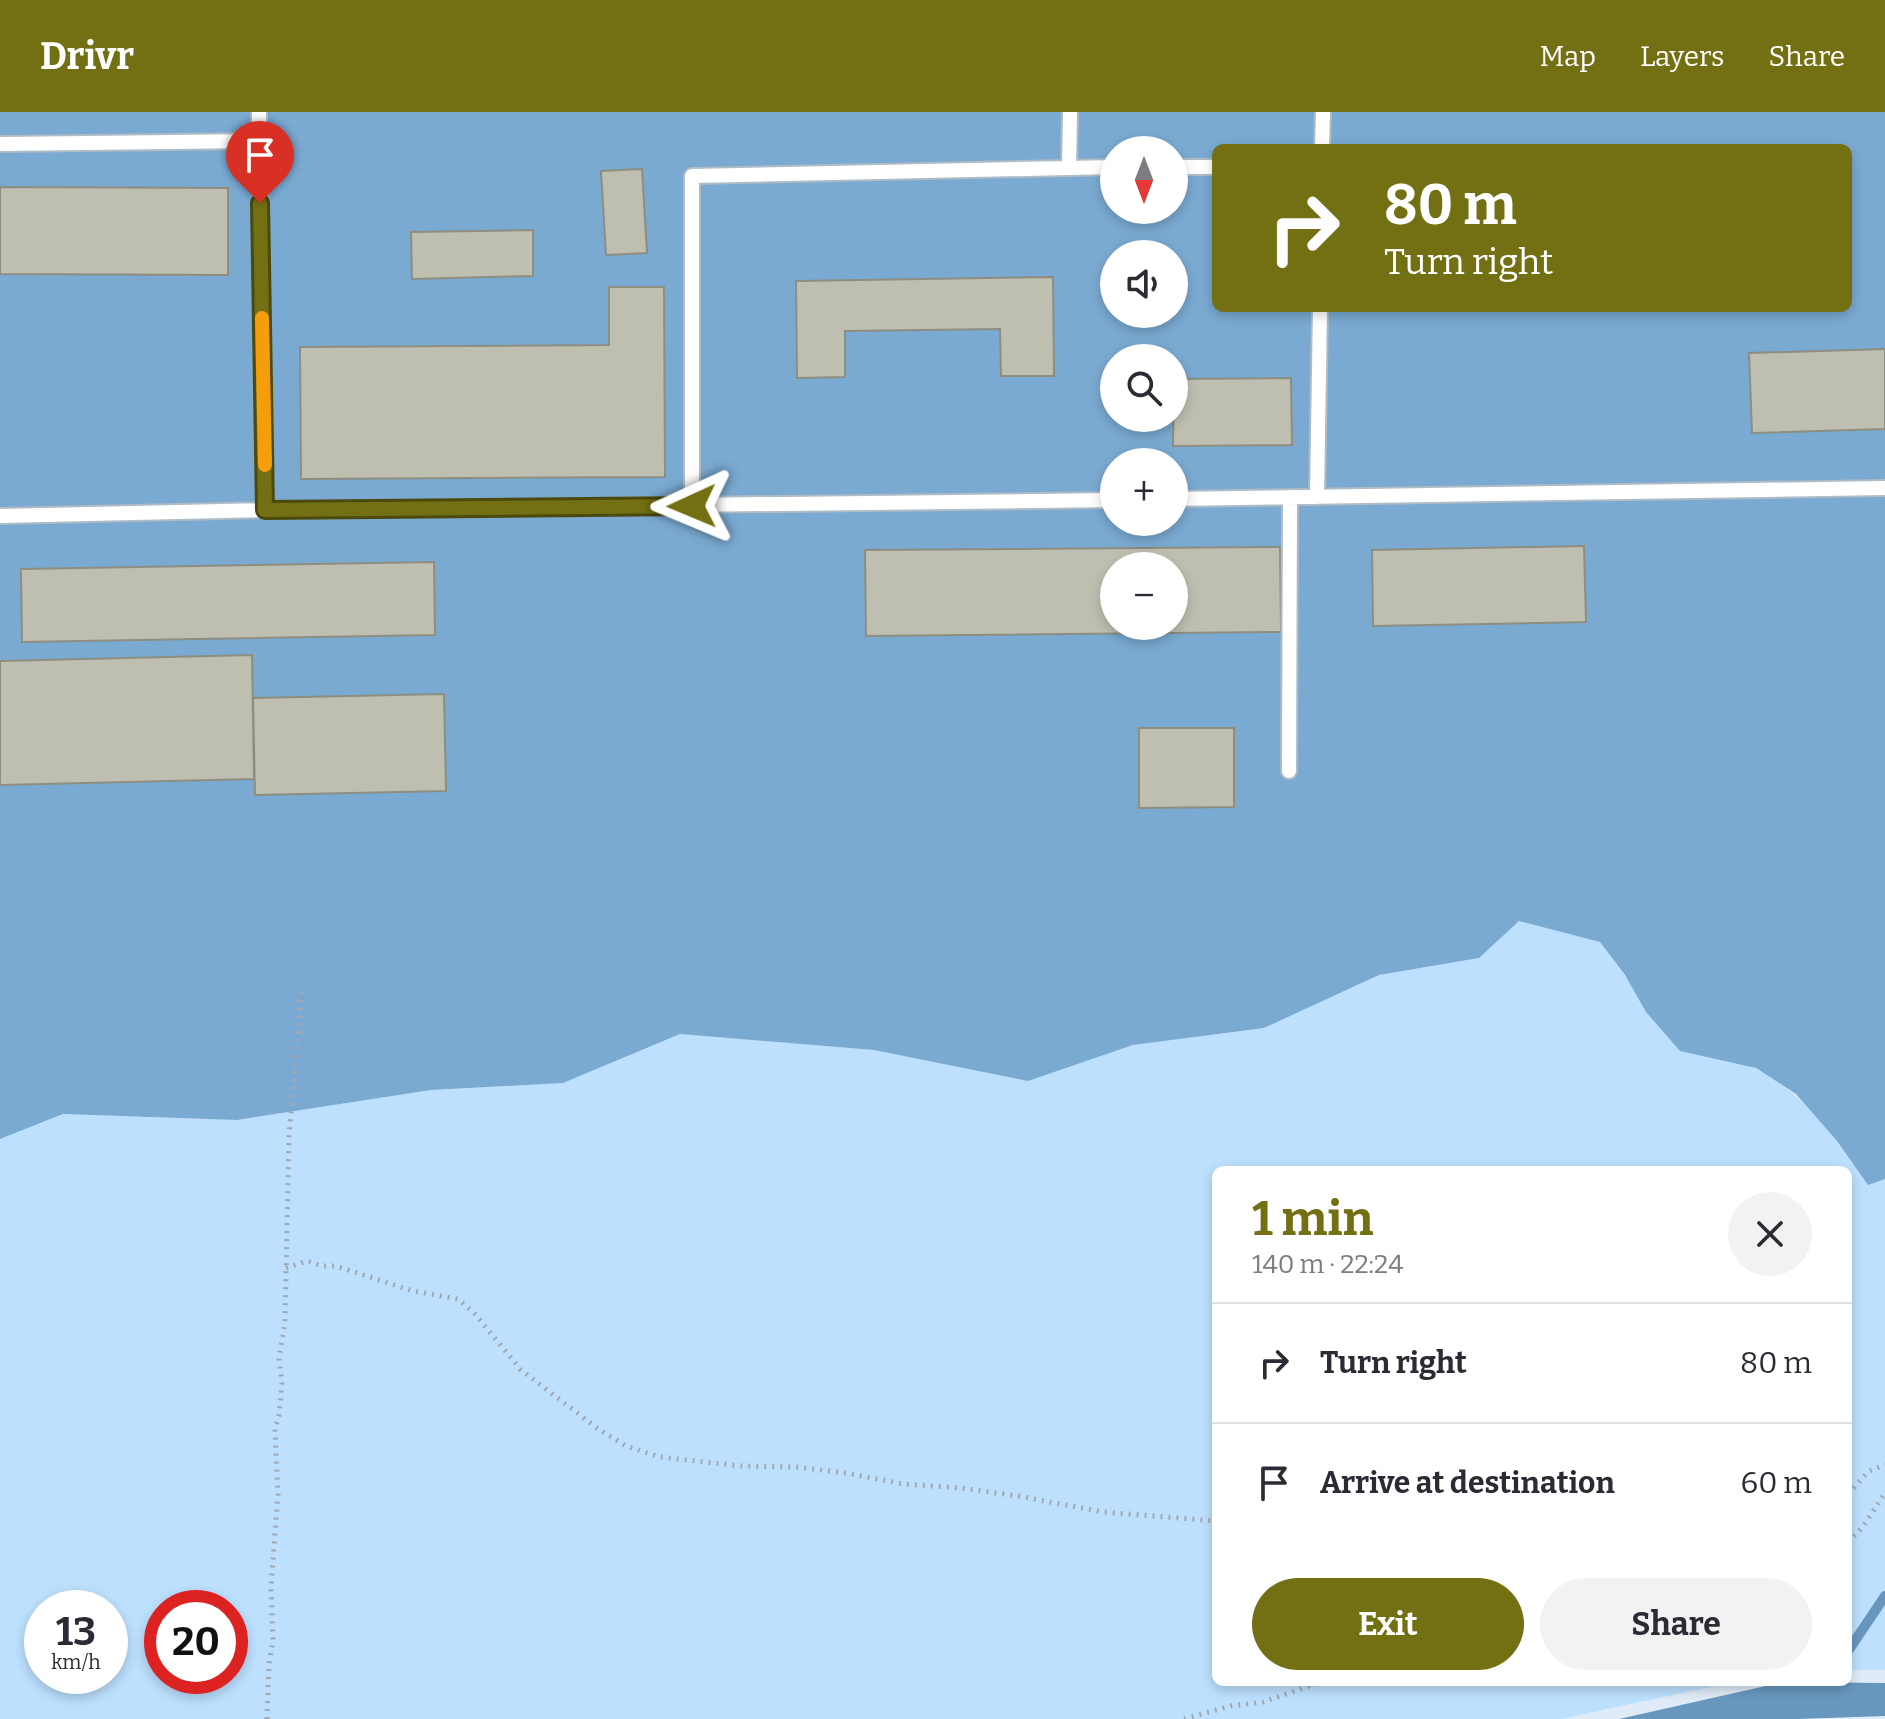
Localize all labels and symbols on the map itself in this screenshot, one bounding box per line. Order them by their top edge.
pin [226,121,294,203]
north arrow [1100,136,1188,224]
position arrow [650,464,734,548]
speed limit sign: 20 [144,1590,248,1694]

